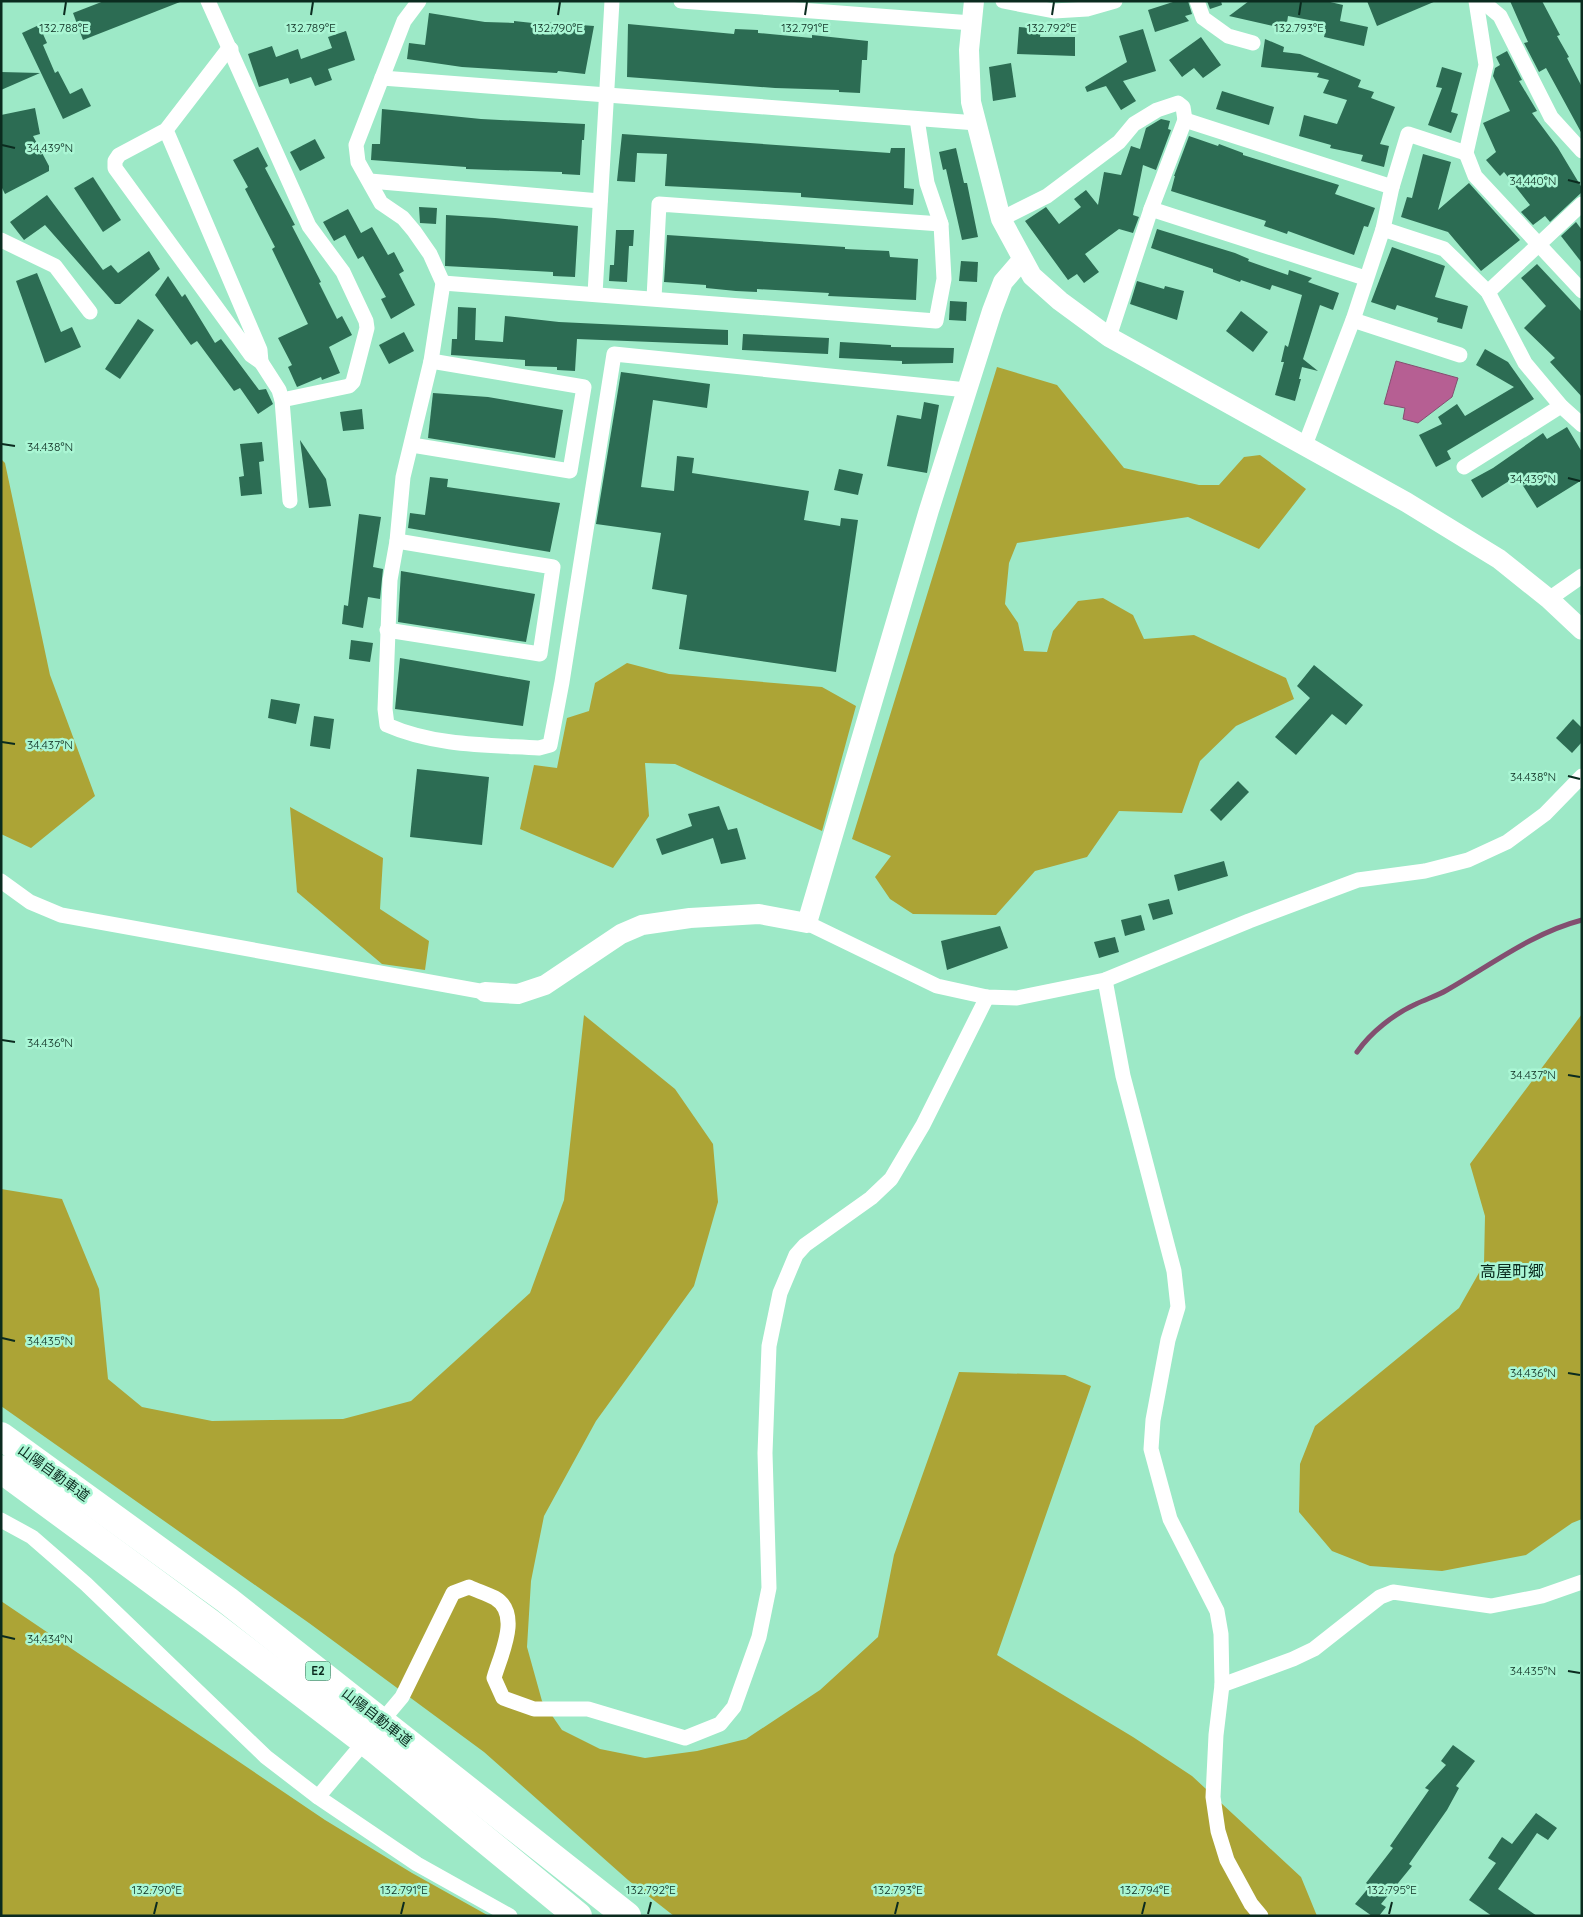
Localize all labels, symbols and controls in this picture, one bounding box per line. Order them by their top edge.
text: 132.788°E [39,20,89,35]
text: 132.789°E [286,20,336,35]
text: 132.790°E [533,20,583,35]
text: 132.791°E [781,20,829,35]
text: 132.792°E [1027,20,1077,35]
text: 132.793°E [1274,20,1324,35]
text: 34.439°N [27,140,73,155]
text: 34.440°N [1510,173,1556,188]
text: 34.438°N [27,439,73,454]
text: 34.439°N [1510,471,1556,486]
text: 34.437°N [27,737,73,752]
text: 34.438°N [1510,769,1556,784]
text: 34.436°N [27,1035,73,1050]
text: 34.437°N [1510,1067,1556,1082]
district label: 高屋町郷 [1480,1261,1544,1281]
text: 34.435°N [27,1333,73,1348]
text: 34.436°N [1510,1365,1556,1380]
street label: 山陽自動車道 [15,1441,93,1505]
text: 34.434°N [27,1631,73,1646]
road number: E2 [306,1662,330,1680]
text: 34.435°N [1510,1663,1556,1678]
street label: 山陽自動車道 [338,1684,416,1750]
text: 132.790°E [132,1882,182,1897]
text: 132.791°E [380,1882,428,1897]
text: 132.792°E [626,1882,676,1897]
text: 132.793°E [873,1882,923,1897]
text: 132.794°E [1120,1882,1170,1897]
text: 132.795°E [1367,1882,1417,1897]

